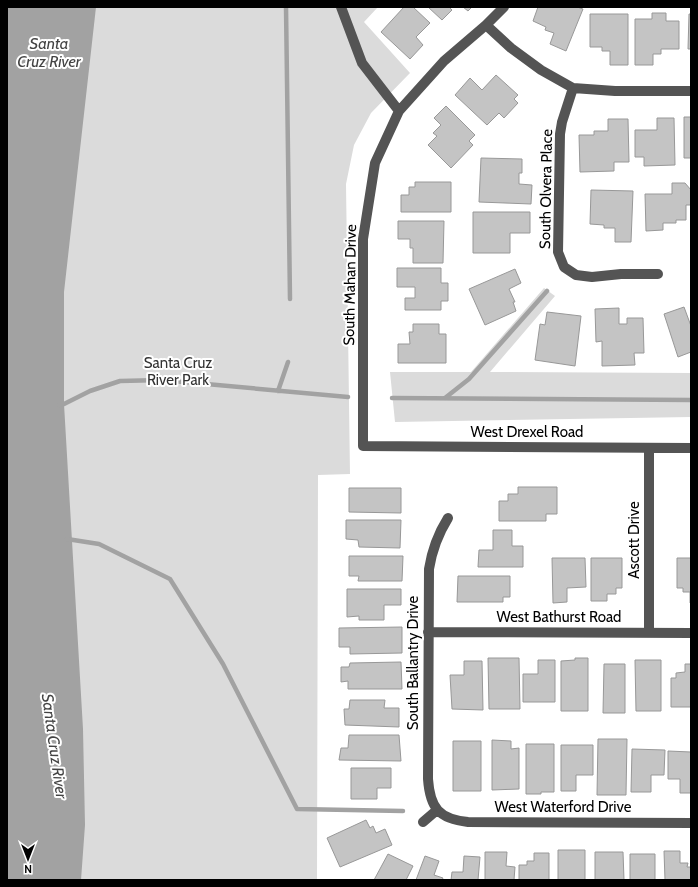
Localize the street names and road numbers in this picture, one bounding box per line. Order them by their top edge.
street label: South Olvera Place [536,128,556,249]
street label: South Mahan Drive [340,224,360,346]
street label: West Drexel Road [471,423,583,441]
street label: Ascott Drive [625,501,643,579]
street label: South Ballantry Drive [404,595,422,730]
street label: West Bathurst Road [497,608,621,626]
street label: West Waterford Drive [495,798,632,816]

